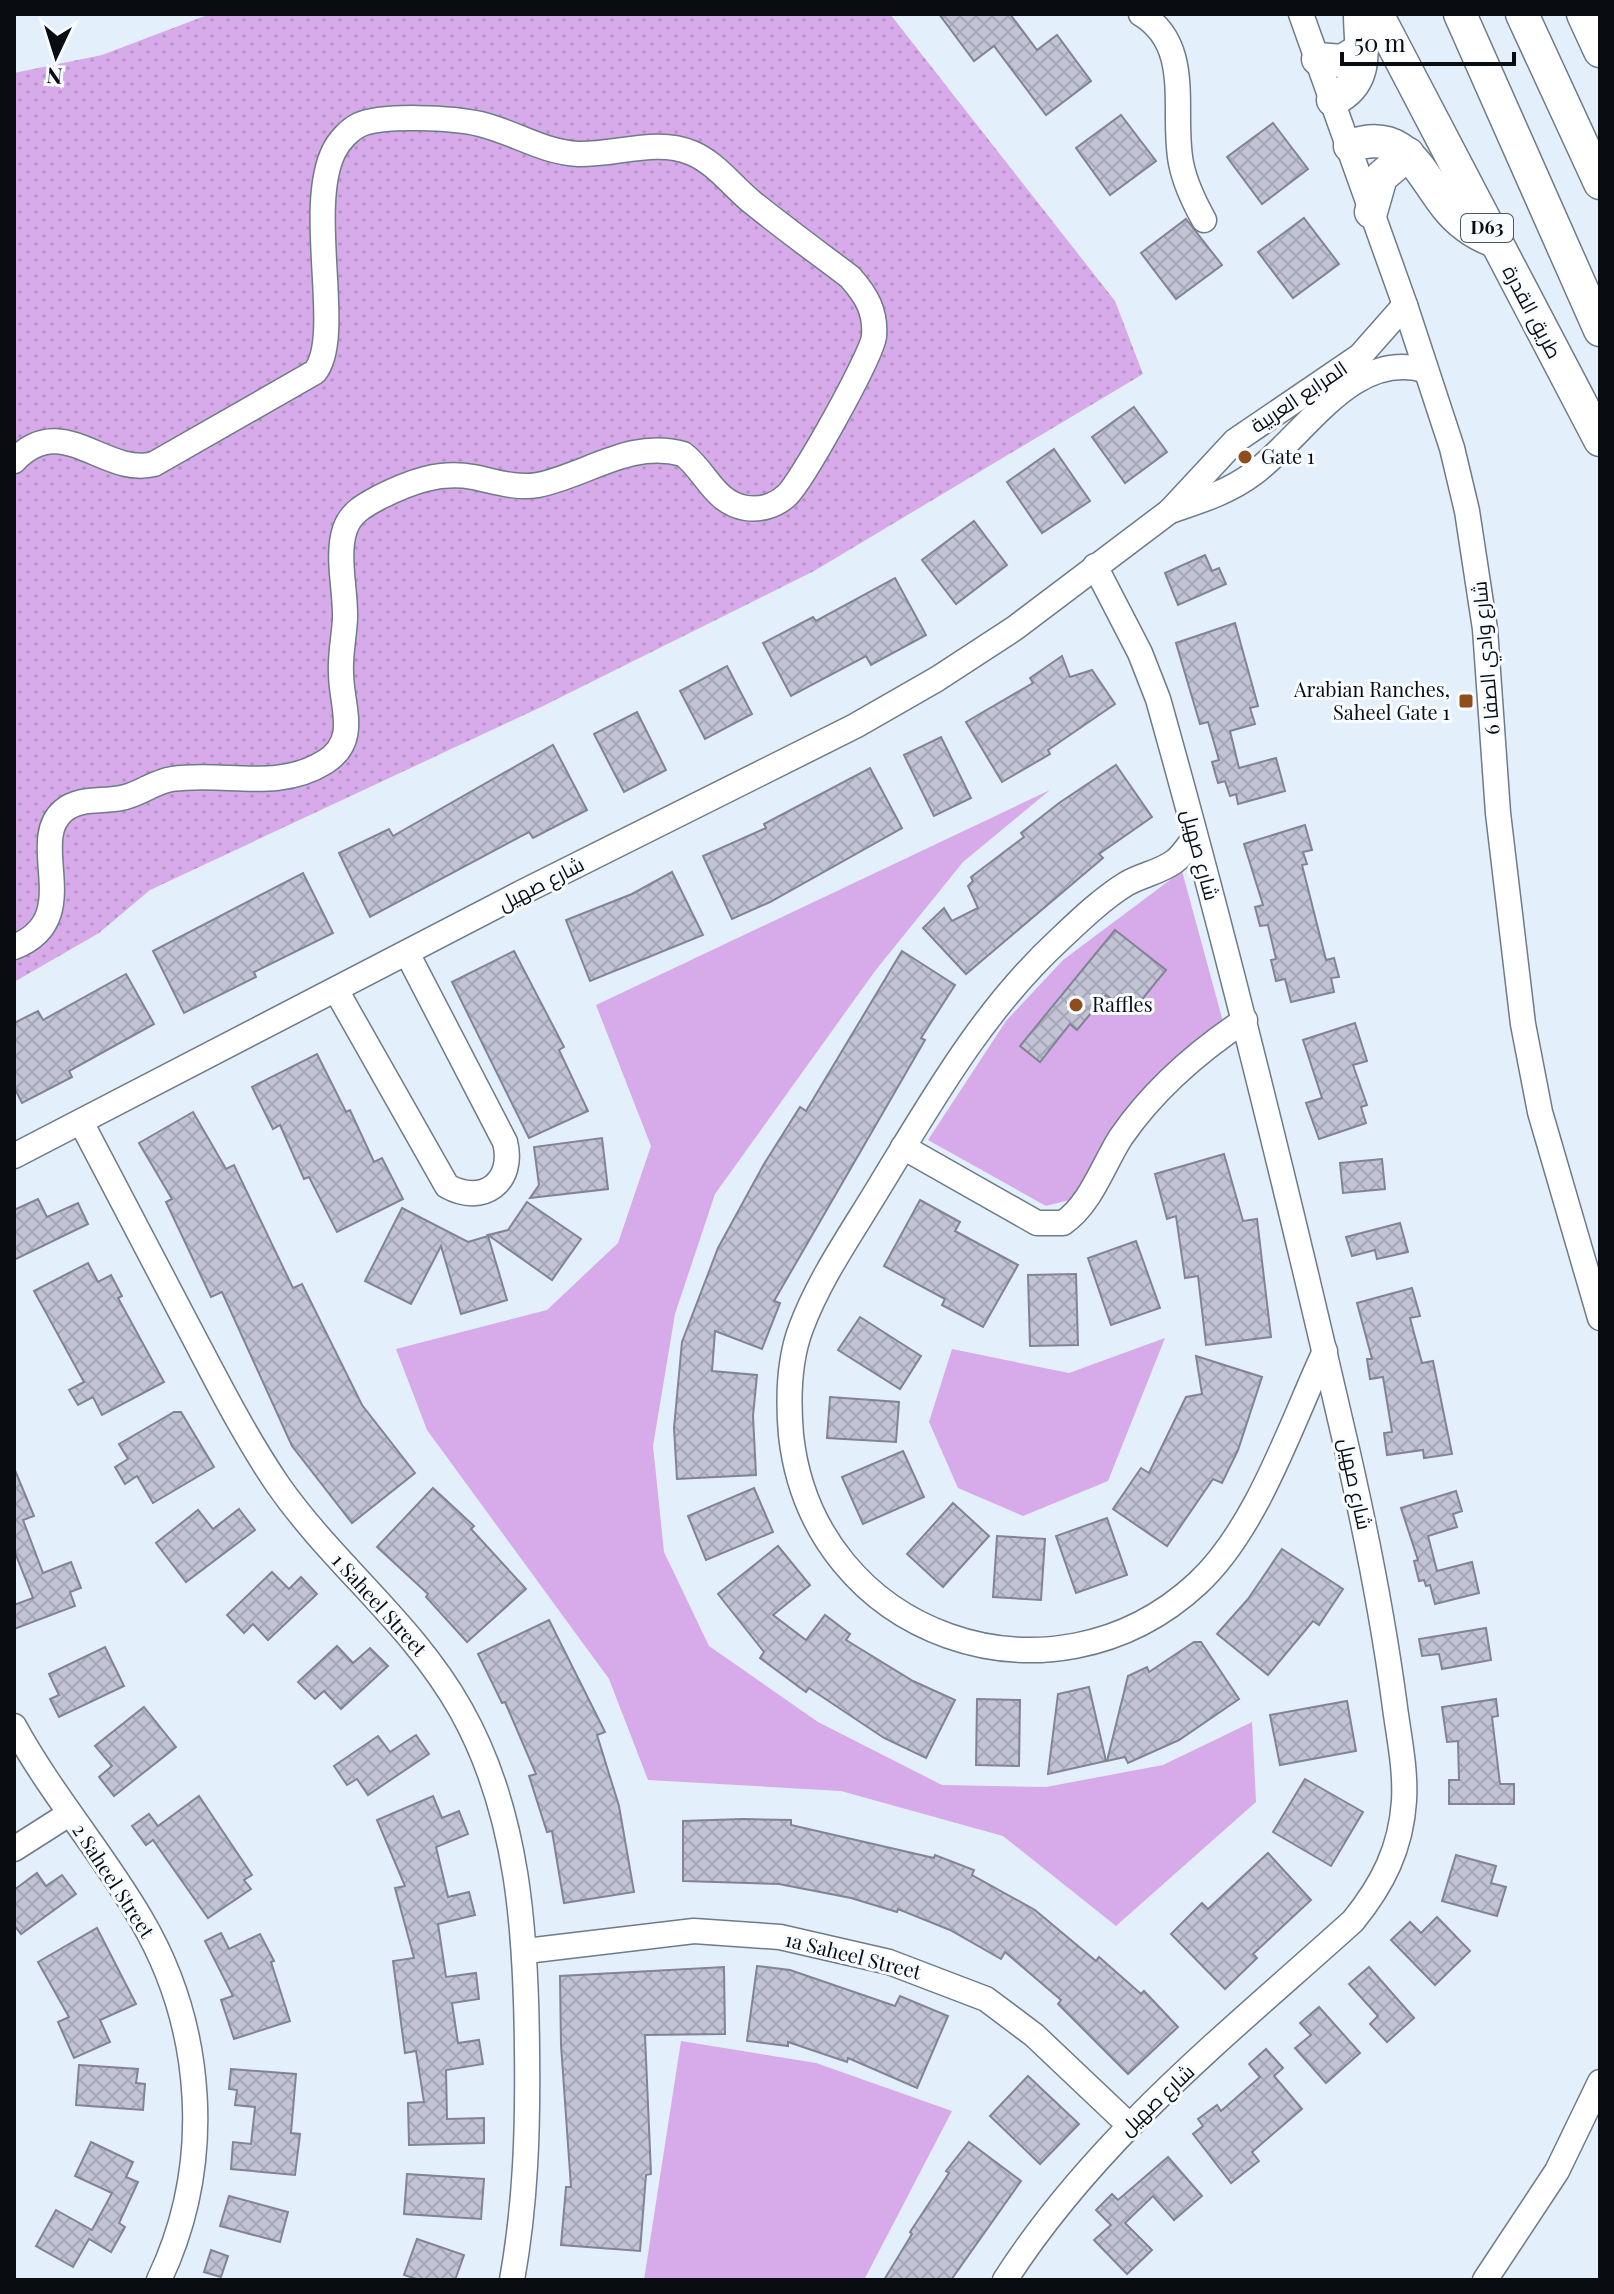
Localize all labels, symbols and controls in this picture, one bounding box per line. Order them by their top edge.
north arrow [16,16,96,96]
scale bar [1342,16,1514,66]
text: 50 m [1354,26,1406,58]
text: N [45,61,64,92]
road number: D63 [1461,214,1513,242]
street label: طريق القدرة [1497,260,1569,363]
street label: المرابع العربية [1245,354,1353,440]
place label: Gate 1 [1261,442,1315,469]
marker: Gate 1 [1236,448,1254,466]
street label: شارع وادي الصفا 6 [1464,580,1509,736]
place label: Arabian Ranches, Saheel Gate 1 [1293,675,1450,725]
marker: Arabian Ranches, Saheel Gate 1 [1457,692,1475,710]
street label: شارع صهيل [1174,806,1227,904]
street label: شارع صهيل [493,849,589,918]
place label: Raffles [1092,990,1153,1017]
marker: Raffles [1067,996,1085,1014]
street label: شارع صهيل [1332,1435,1379,1532]
street label: 1 Saheel Street [327,1547,434,1662]
street label: 2 Saheel Street [67,1818,162,1944]
street label: 1a Saheel Street [783,1925,925,1985]
street label: شارع صهيل [1113,2057,1201,2142]

